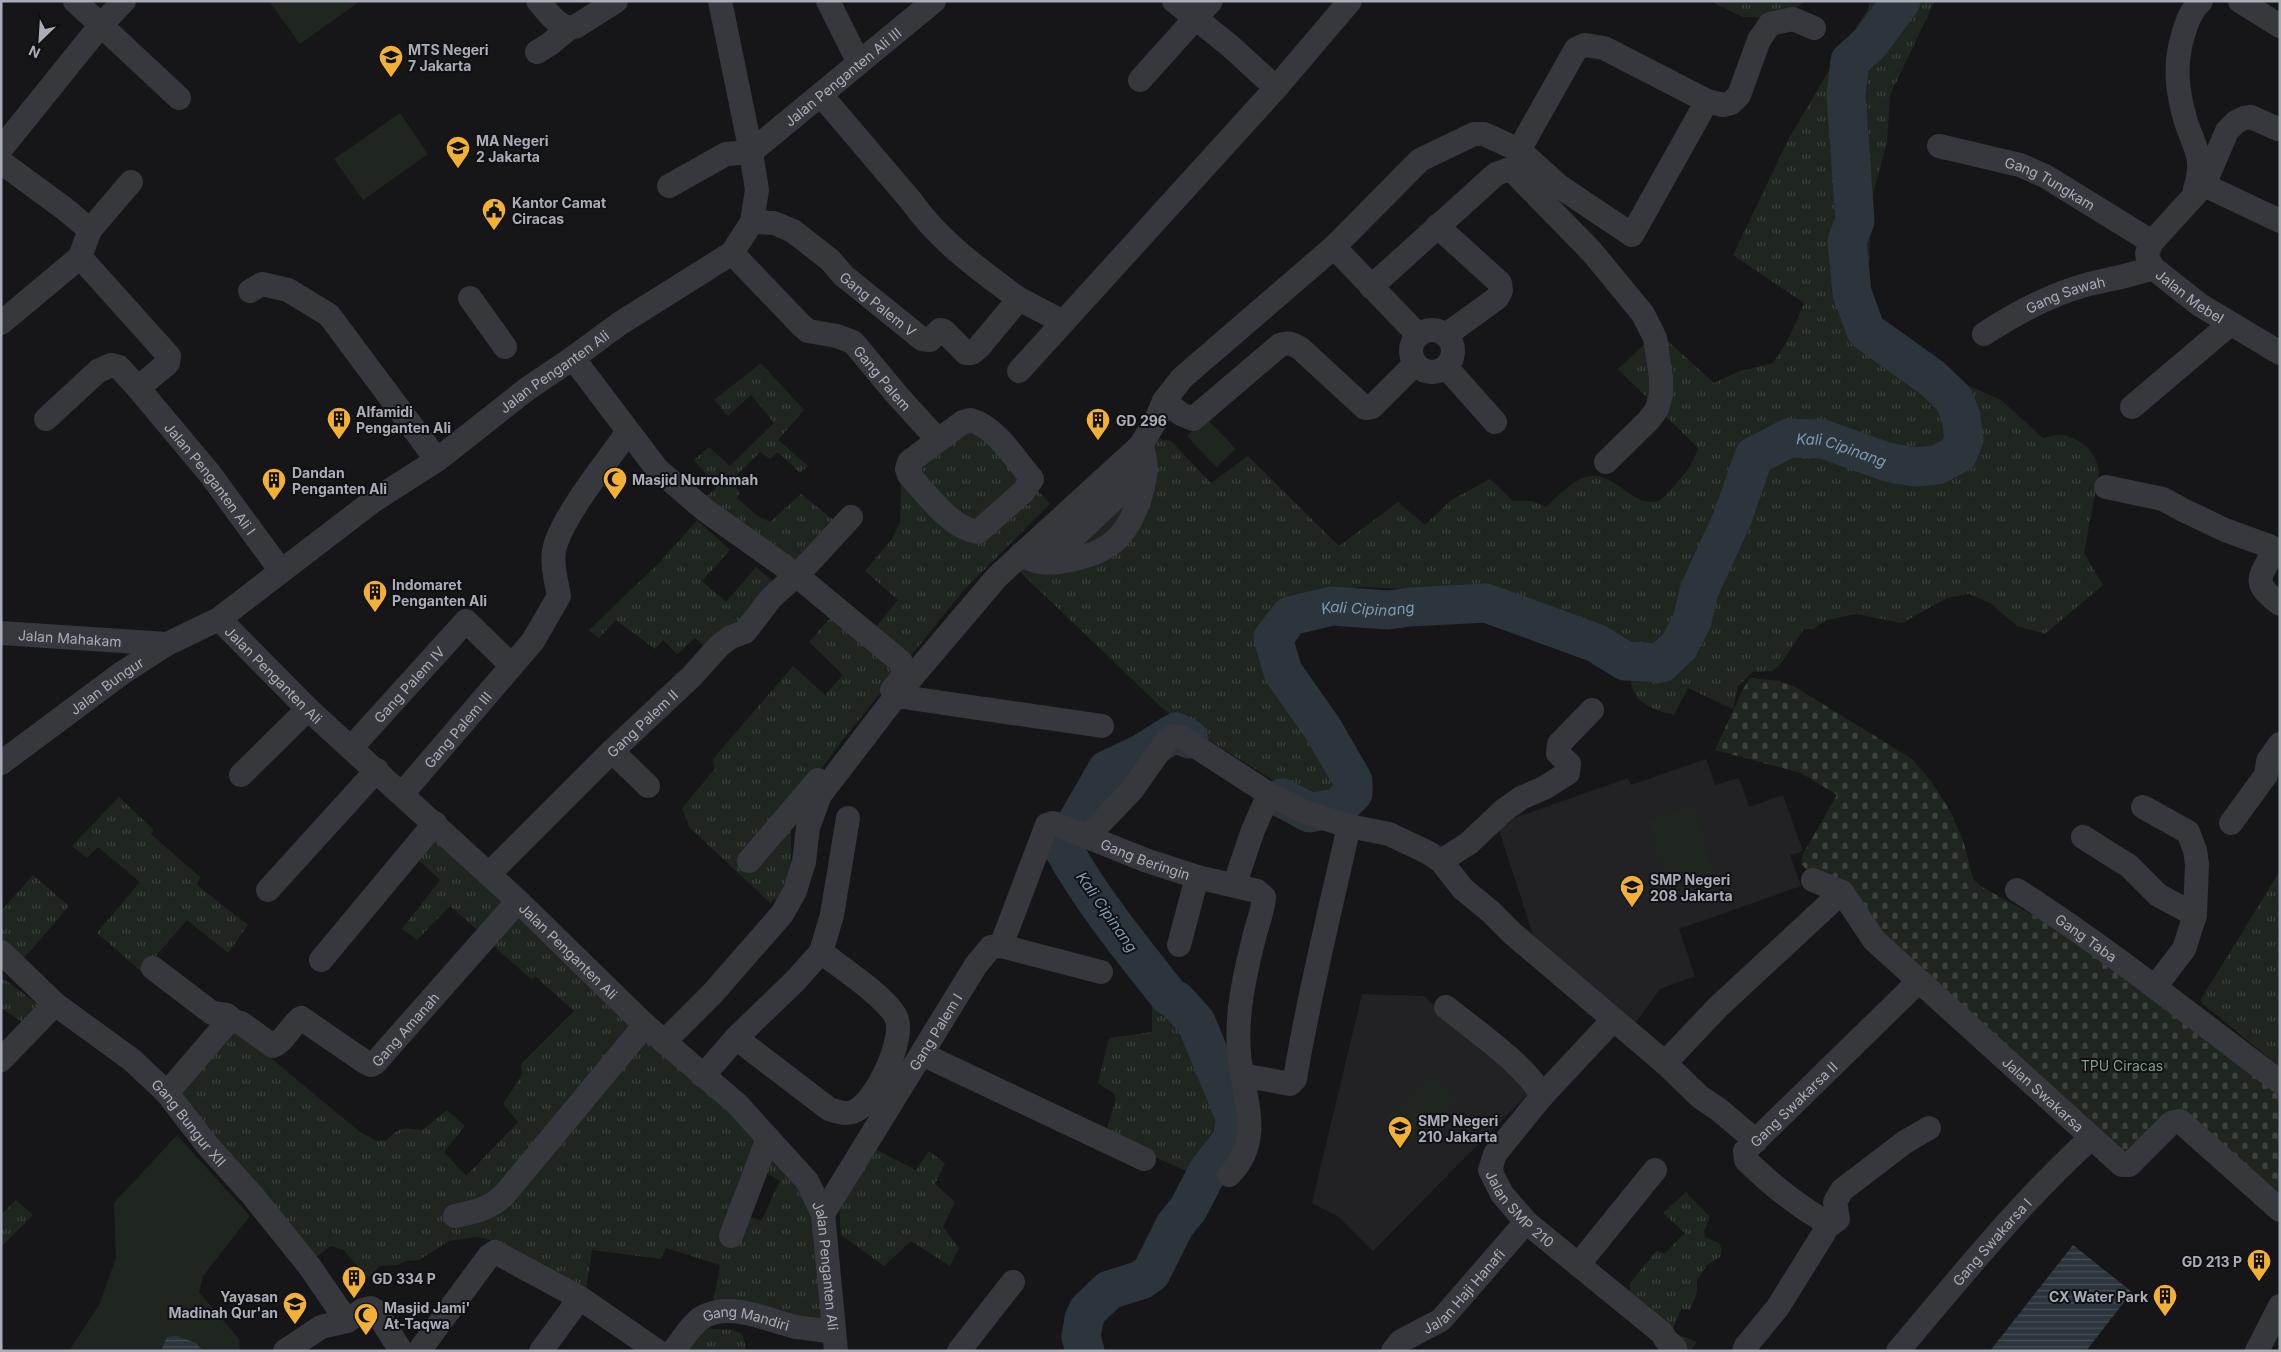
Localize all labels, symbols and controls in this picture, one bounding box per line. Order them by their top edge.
north arrow [15,15,65,65]
street label: Jalan Penganten Ali III [781,24,904,130]
place label: MTS Negeri 7 Jakarta [408,41,489,74]
text: N [26,42,43,62]
school or university icon: MTS Negeri 7 Jakarta [378,44,404,78]
place label: MA Negeri 2 Jakarta [476,132,549,165]
school or university icon: MA Negeri 2 Jakarta [445,135,471,169]
street label: Gang Tungkam [2003,153,2098,213]
place label: Kantor Camat Ciracas [512,194,606,227]
public building icon: Kantor Camat Ciracas [481,197,507,231]
street label: Jalan Mebel [2153,265,2227,326]
street label: Gang Palem V [837,268,920,340]
street label: Gang Sawah [2022,272,2107,316]
street label: Jalan Penganten Ali [496,326,612,416]
street label: Gang Palem [851,342,915,414]
place label: Alfamidi Penganten Ali [356,403,451,436]
building icon: Alfamidi Penganten Ali [326,406,352,440]
building icon: GD 296 [1085,407,1111,441]
place label: GD 296 [1116,412,1167,429]
street label: Jalan Penganten Ali I [161,418,260,538]
water label: Kali Cipinang [1796,429,1889,471]
place label: Dandan Penganten Ali [292,464,387,497]
mosque icon: Masjid Nurrohmah [602,466,628,500]
building icon: Dandan Penganten Ali [261,467,287,501]
place label: Masjid Nurrohmah [632,471,758,488]
place label: Indomaret Penganten Ali [392,576,487,609]
building icon: Indomaret Penganten Ali [362,579,388,613]
water label: Kali Cipinang [1319,596,1416,620]
street label: Jalan Penganten Ali [222,622,326,727]
street label: Jalan Mahakam [17,626,122,649]
street label: Gang Palem IV [370,642,448,726]
street label: Jalan Bungur [66,653,147,718]
street label: Gang Palem II [603,686,681,760]
street label: Gang Palem III [420,688,495,771]
street label: Gang Beringin [1098,835,1192,883]
water label: Kali Cipinang [1072,868,1142,956]
place label: SMP Negeri 208 Jakarta [1650,871,1733,904]
school or university icon: SMP Negeri 208 Jakarta [1619,874,1645,908]
street label: Jalan Penganten Ali [516,899,621,1002]
street label: Gang Taba [2052,910,2121,965]
street label: Gang Amanah [368,988,442,1070]
street label: Gang Palem I [905,990,965,1073]
street label: Jalan Swakarsa [1999,1053,2088,1135]
park label: TPU Ciracas [2081,1057,2163,1074]
street label: Gang Swakarsa II [1746,1058,1840,1150]
street label: Gang Bungur XII [149,1075,230,1169]
place label: SMP Negeri 210 Jakarta [1418,1112,1499,1145]
school or university icon: SMP Negeri 210 Jakarta [1387,1115,1413,1149]
street label: Jalan SMP 210 [1483,1167,1558,1250]
street label: Gang Swakarsa I [1948,1194,2035,1289]
street label: Jalan Penganten Ali [809,1198,842,1331]
street label: Jalan Haji Hanafi [1420,1245,1508,1337]
building icon: GD 213 P [2246,1248,2272,1282]
place label: GD 213 P [2182,1253,2242,1270]
building icon: GD 334 P [341,1265,367,1299]
place label: GD 334 P [372,1270,436,1287]
building icon: CX Water Park [2152,1283,2178,1317]
place label: Yayasan Madinah Qur'an [168,1288,278,1321]
place label: CX Water Park [2049,1288,2149,1305]
school or university icon: Yayasan Madinah Qur'an [282,1291,308,1325]
place label: Masjid Jami' At-Taqwa [384,1299,470,1332]
mosque icon: Masjid Jami' At-Taqwa [353,1302,379,1336]
street label: Gang Mandiri [700,1302,791,1333]

